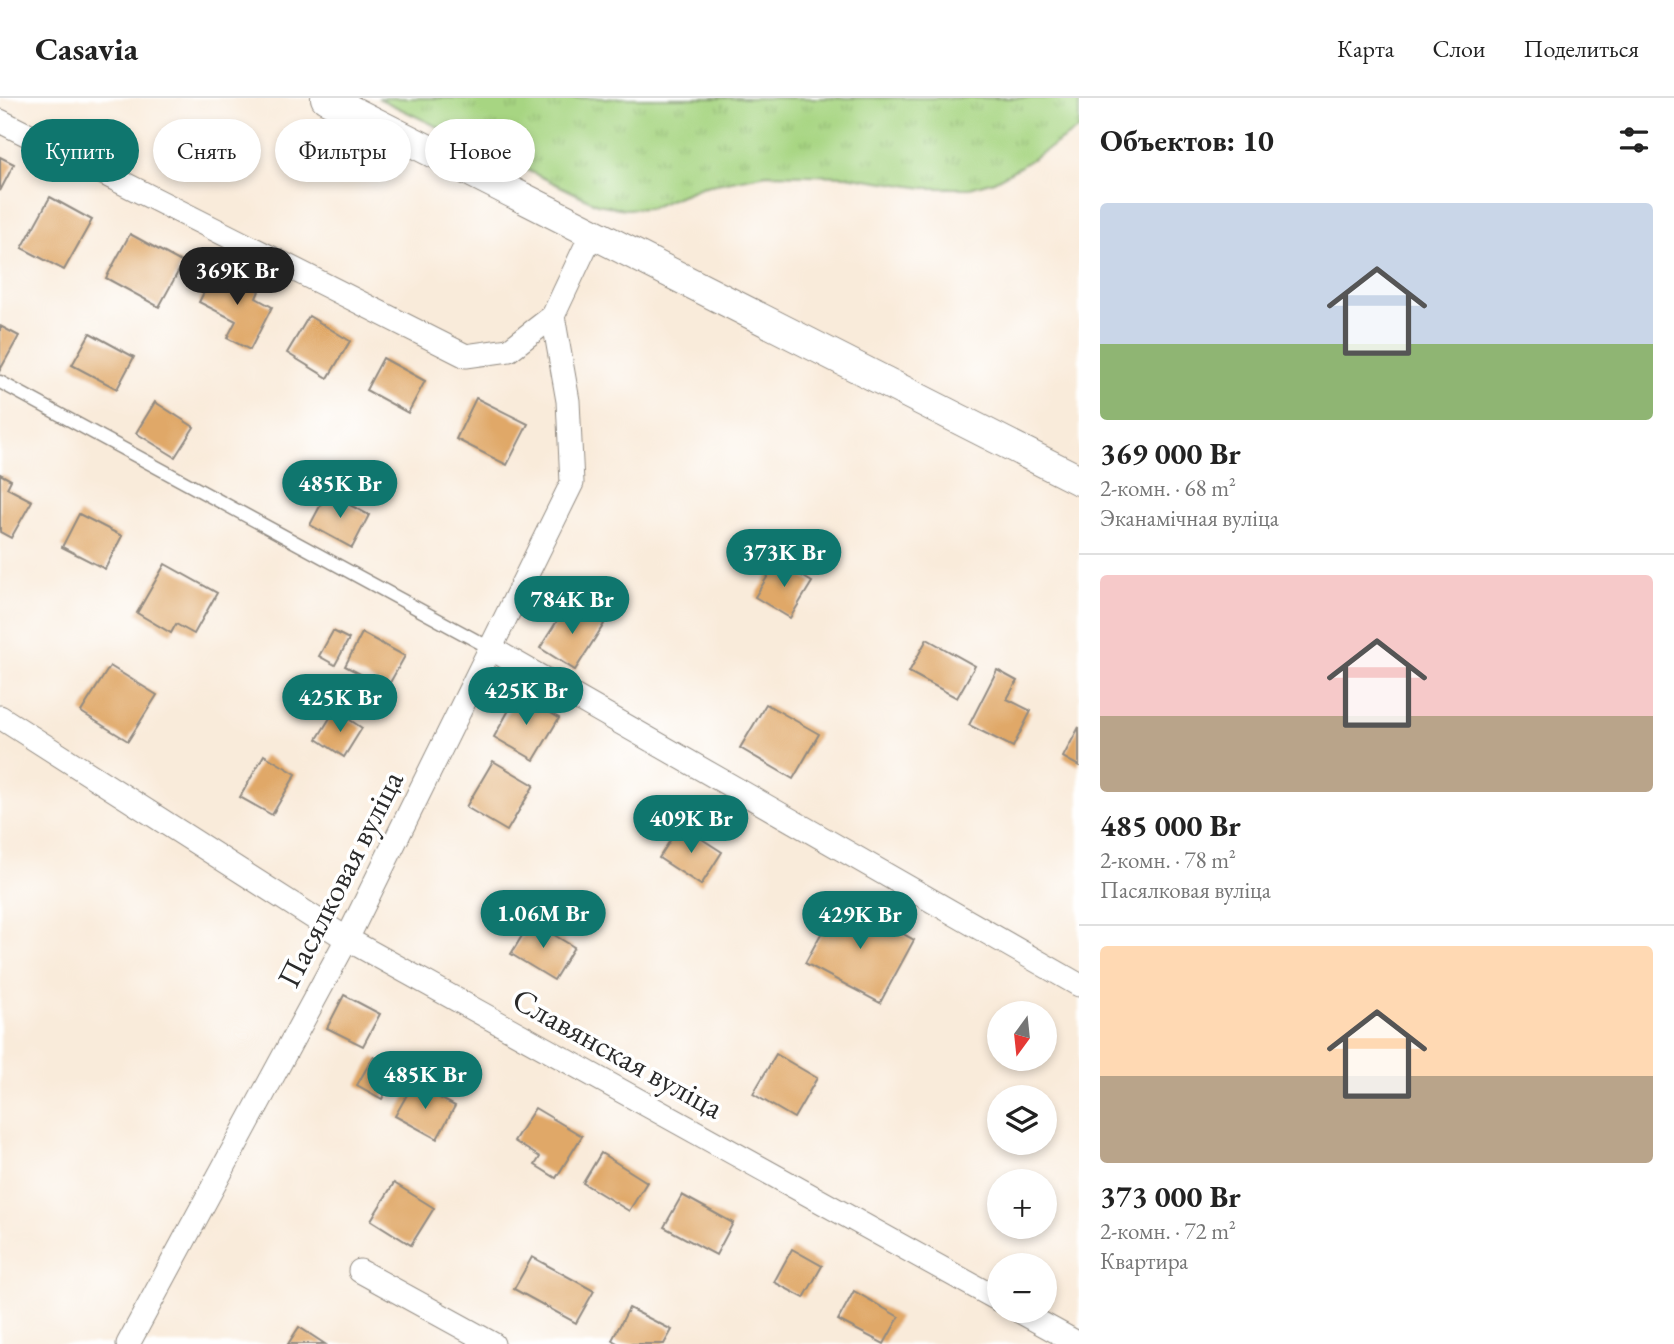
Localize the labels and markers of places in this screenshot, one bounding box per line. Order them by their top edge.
pin: 369K Br [172,248,302,307]
pin: 485K Br [275,460,405,520]
pin: 373K Br [719,530,849,589]
pin: 784K Br [507,576,637,636]
pin: 425K Br [461,668,591,727]
pin: 425K Br [275,674,405,734]
pin: 409K Br [626,796,756,855]
pin: 1.06M Br [471,890,615,950]
pin: 429K Br [795,892,925,951]
pin: 485K Br [360,1052,490,1111]

